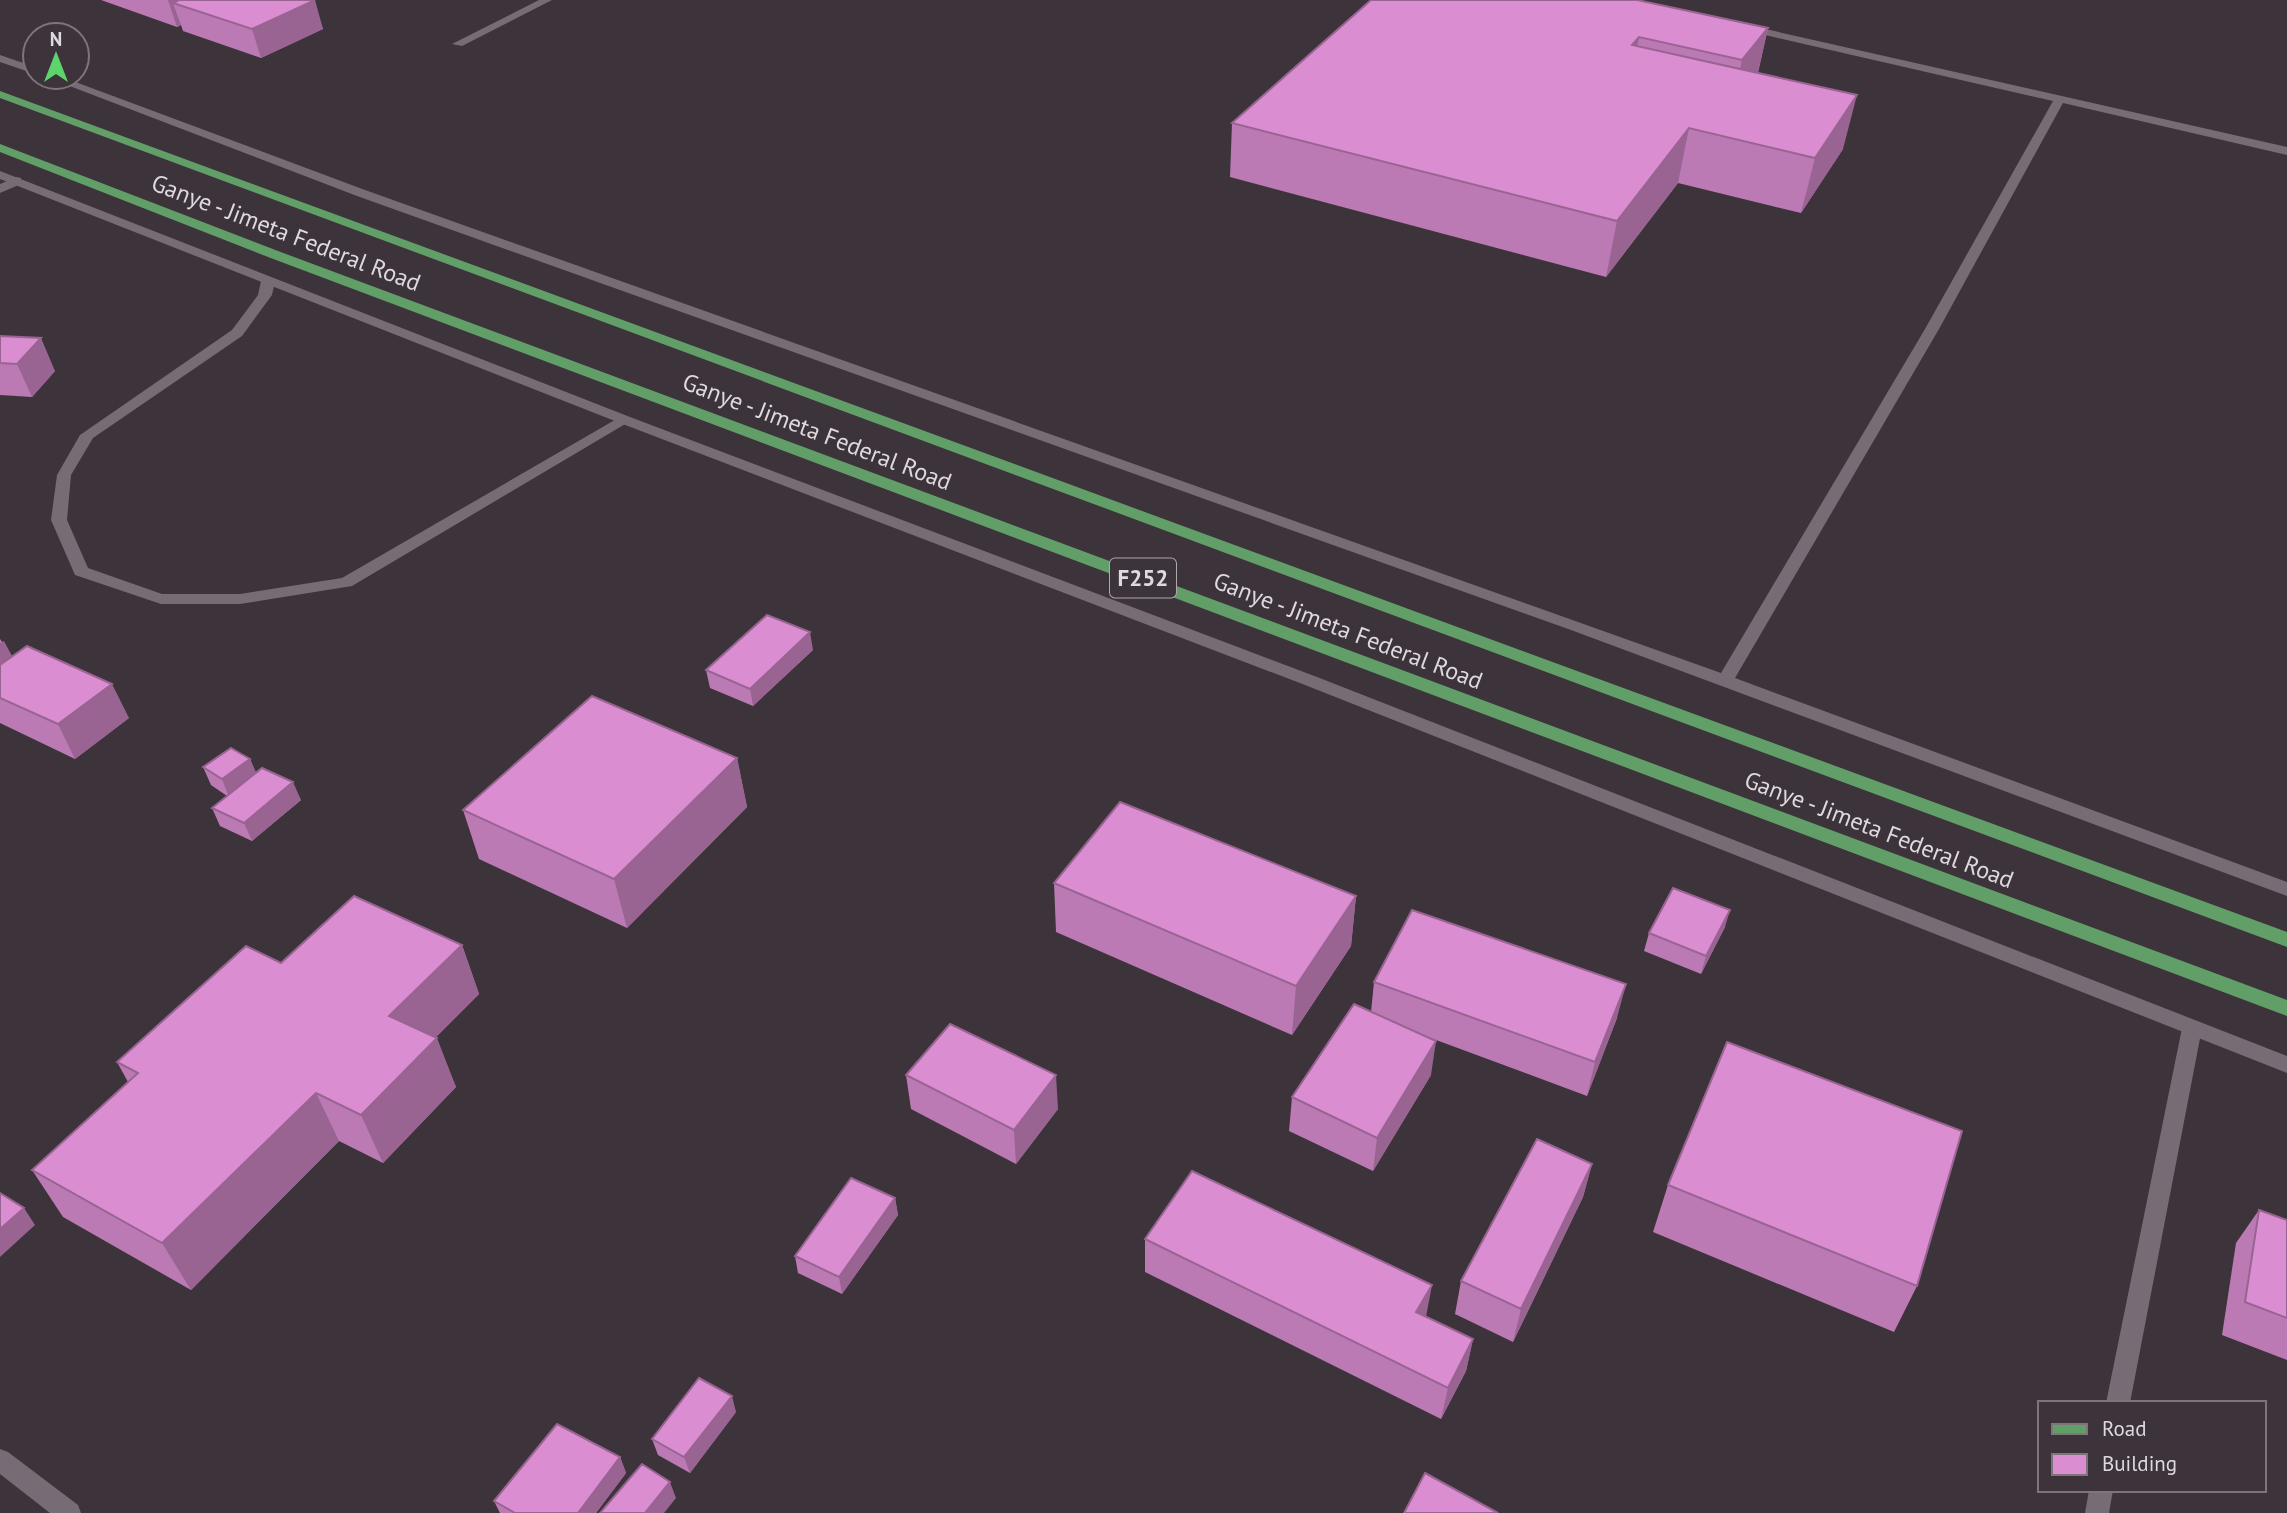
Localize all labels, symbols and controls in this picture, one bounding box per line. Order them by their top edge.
north arrow [21,21,91,91]
text: N [50,27,62,51]
street label: Ganye - Jimeta Federal Road [147,167,425,298]
street label: Ganye - Jimeta Federal Road [678,366,956,497]
road number: F252 [1110,558,1176,598]
street label: Ganye - Jimeta Federal Road [1209,565,1487,696]
street label: Ganye - Jimeta Federal Road [1740,764,2018,895]
legend [2038,1401,2266,1492]
text: Road [2102,1415,2146,1442]
text: Building [2102,1450,2177,1477]

